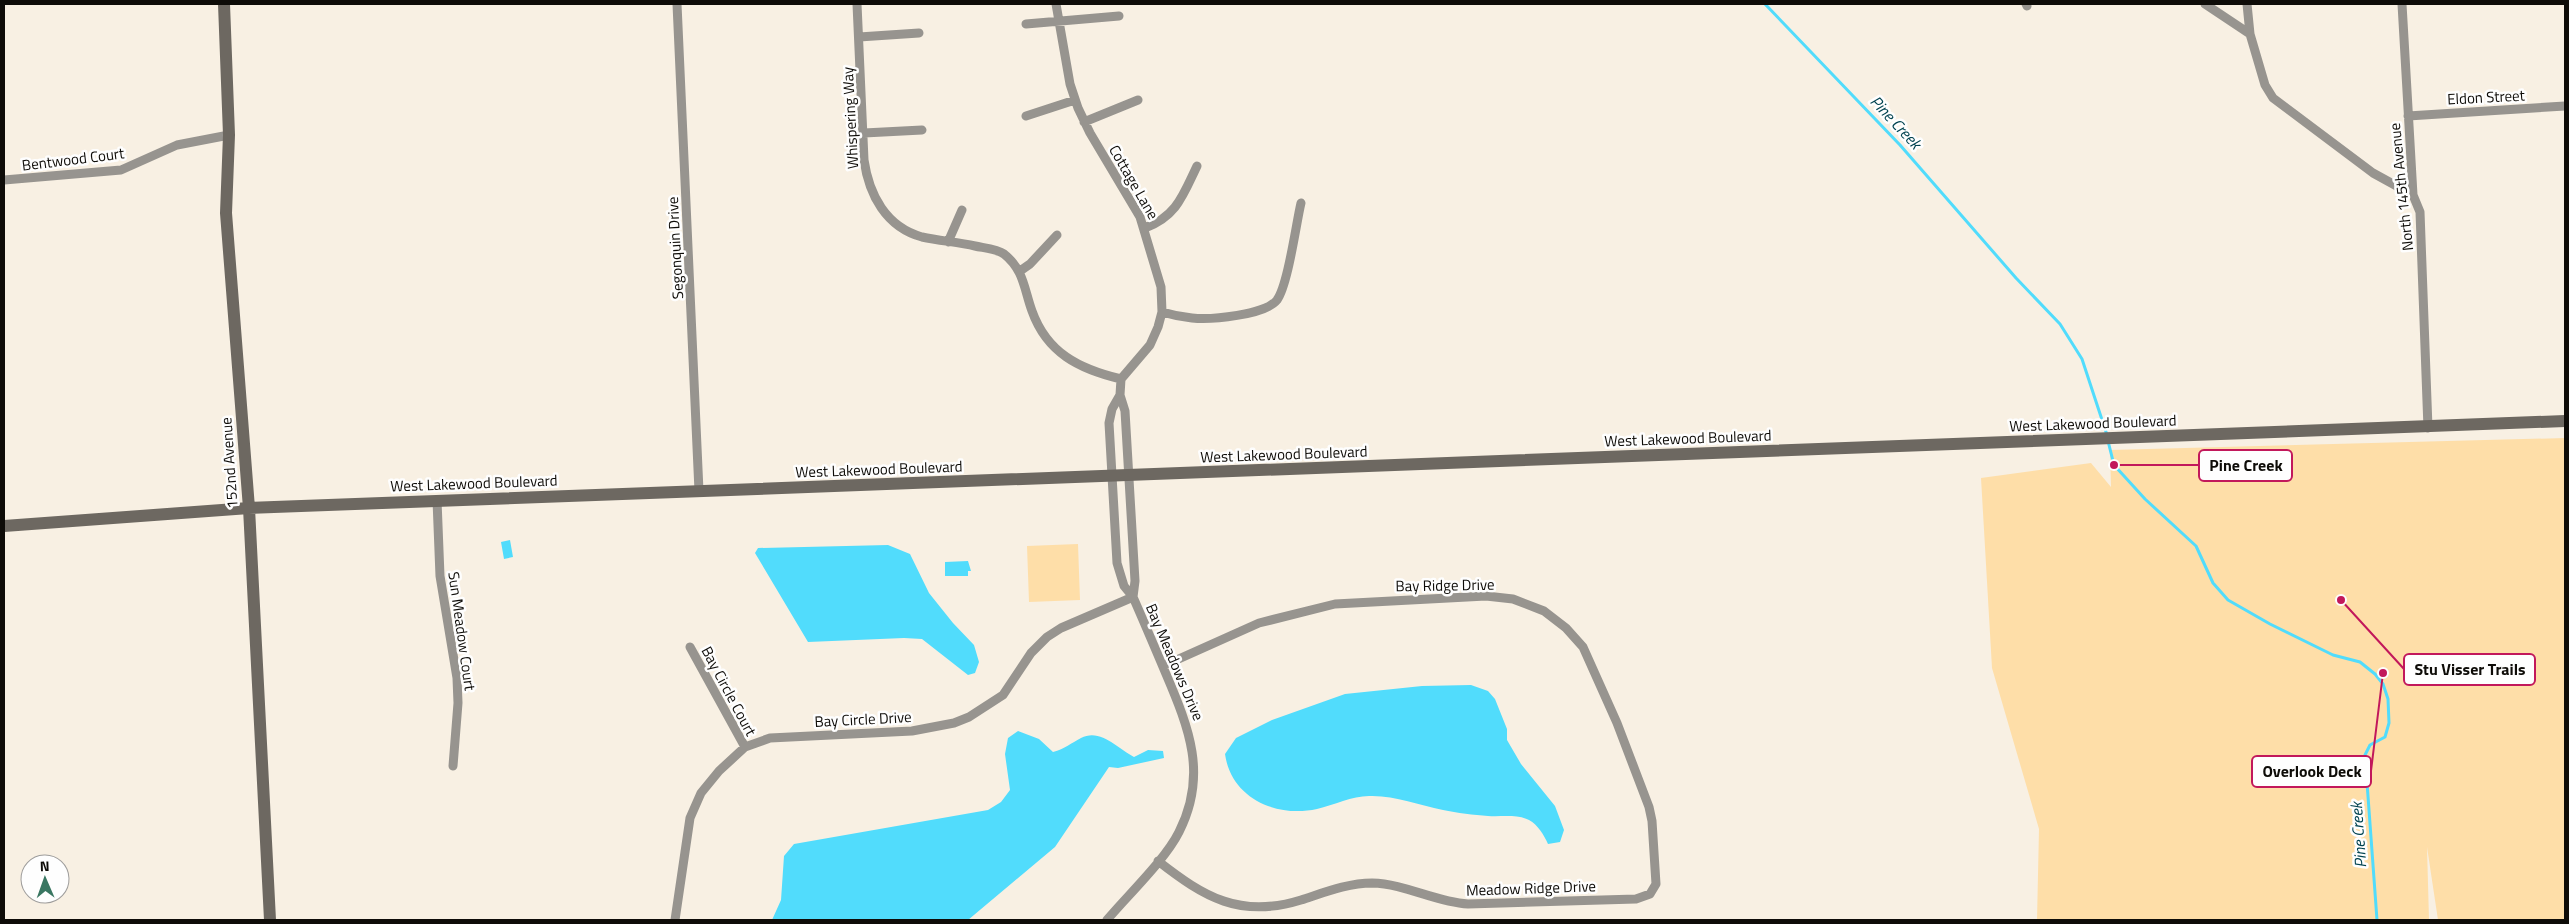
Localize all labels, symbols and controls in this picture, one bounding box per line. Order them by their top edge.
street label: Whispering Way [836,66,864,170]
street label: Eldon Street [2447,83,2526,111]
water label: Pine Creek [1865,90,1928,156]
street label: North 145th Avenue [2383,122,2419,252]
street label: Cottage Lane [1103,140,1165,224]
street label: Bentwood Court [21,141,126,177]
street label: Segonquin Drive [661,196,689,300]
street label: West Lakewood Boulevard [2009,409,2177,437]
street label: 152nd Avenue [214,417,244,509]
street label: West Lakewood Boulevard [1604,424,1772,452]
street label: West Lakewood Boulevard [1200,440,1368,468]
callout: Pine Creek [2199,450,2292,481]
text: Pine Creek [2209,453,2283,477]
street label: West Lakewood Boulevard [795,455,963,483]
street label: West Lakewood Boulevard [390,469,558,497]
street label: Sun Meadow Court [442,570,482,693]
street label: Bay Ridge Drive [1395,573,1495,597]
street label: Bay Meadows Drive [1140,600,1210,724]
street label: Bay Circle Court [696,642,763,741]
callout: Stu Visser Trails [2404,654,2535,685]
text: Stu Visser Trails [2414,657,2526,681]
street label: Bay Circle Drive [814,705,912,733]
callout: Overlook Deck [2252,756,2371,787]
text: Overlook Deck [2262,759,2362,783]
water label: Pine Creek [2344,799,2372,869]
north arrow [20,854,70,904]
text: N [39,855,50,876]
street label: Meadow Ridge Drive [1466,874,1596,902]

